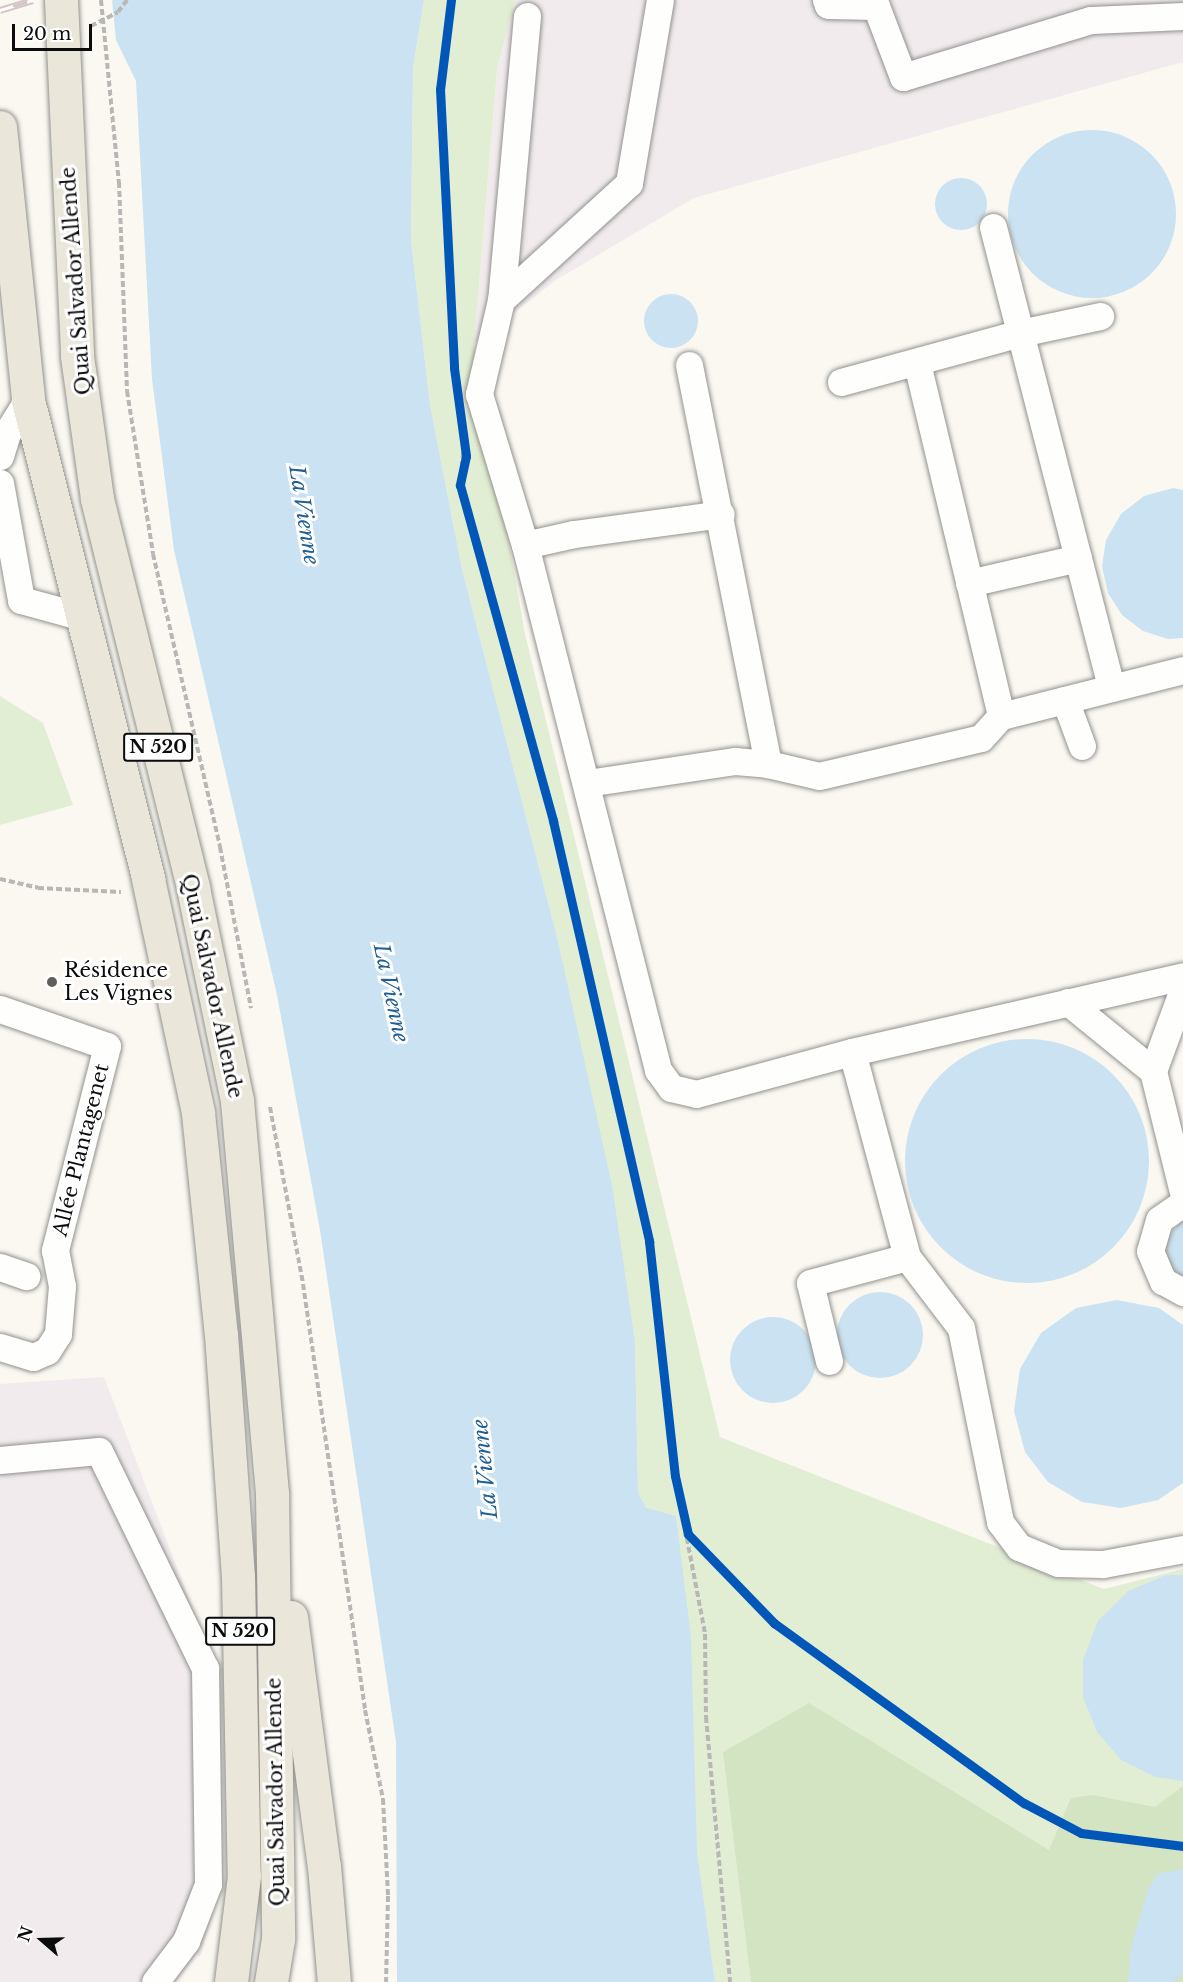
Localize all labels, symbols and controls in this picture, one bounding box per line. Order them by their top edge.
scale bar [15,12,94,50]
text: 20 m [23,23,71,45]
street label: Quai Salvador Allende [56,165,96,397]
water label: La Vienne [284,463,324,567]
road number: N 520 [122,732,194,762]
street label: Quai Salvador Allende [176,871,248,1101]
water label: La Vienne [368,941,414,1045]
place label: Résidence Les Vignes [64,958,173,1005]
marker: Résidence Les Vignes [45,975,59,989]
street label: Allée Plantagenet [48,1061,114,1239]
water label: La Vienne [467,1418,503,1520]
road number: N 520 [204,1616,276,1646]
street label: Quai Salvador Allende [262,1677,290,1907]
north arrow [12,1910,72,1970]
text: N [13,1923,37,1944]

